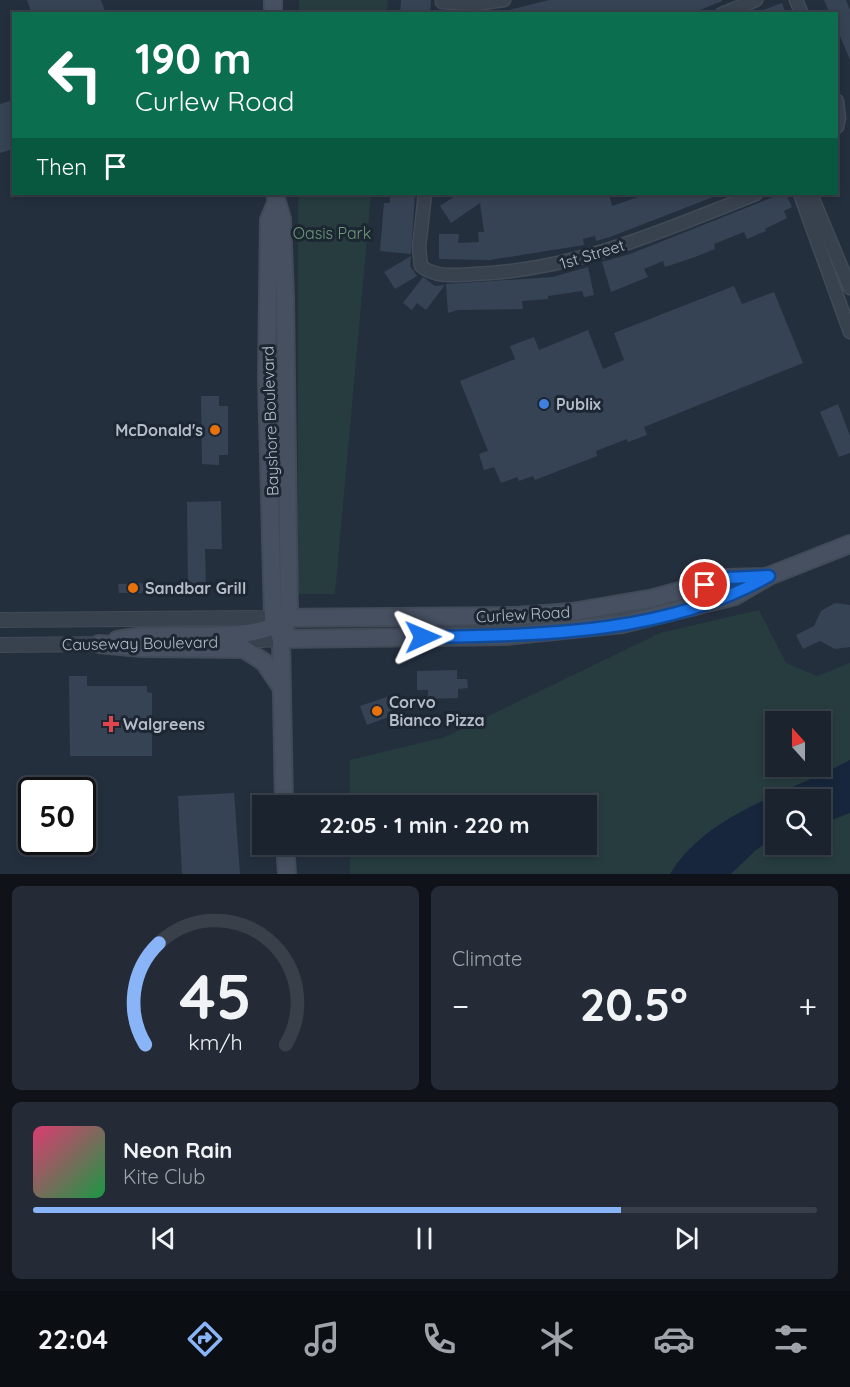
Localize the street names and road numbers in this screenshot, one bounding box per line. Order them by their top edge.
street label: 1st Street [557,235,627,273]
street label: Bayshore Boulevard [257,346,283,496]
street label: Curlew Road [475,602,571,626]
street label: Causeway Boulevard [62,632,218,654]

